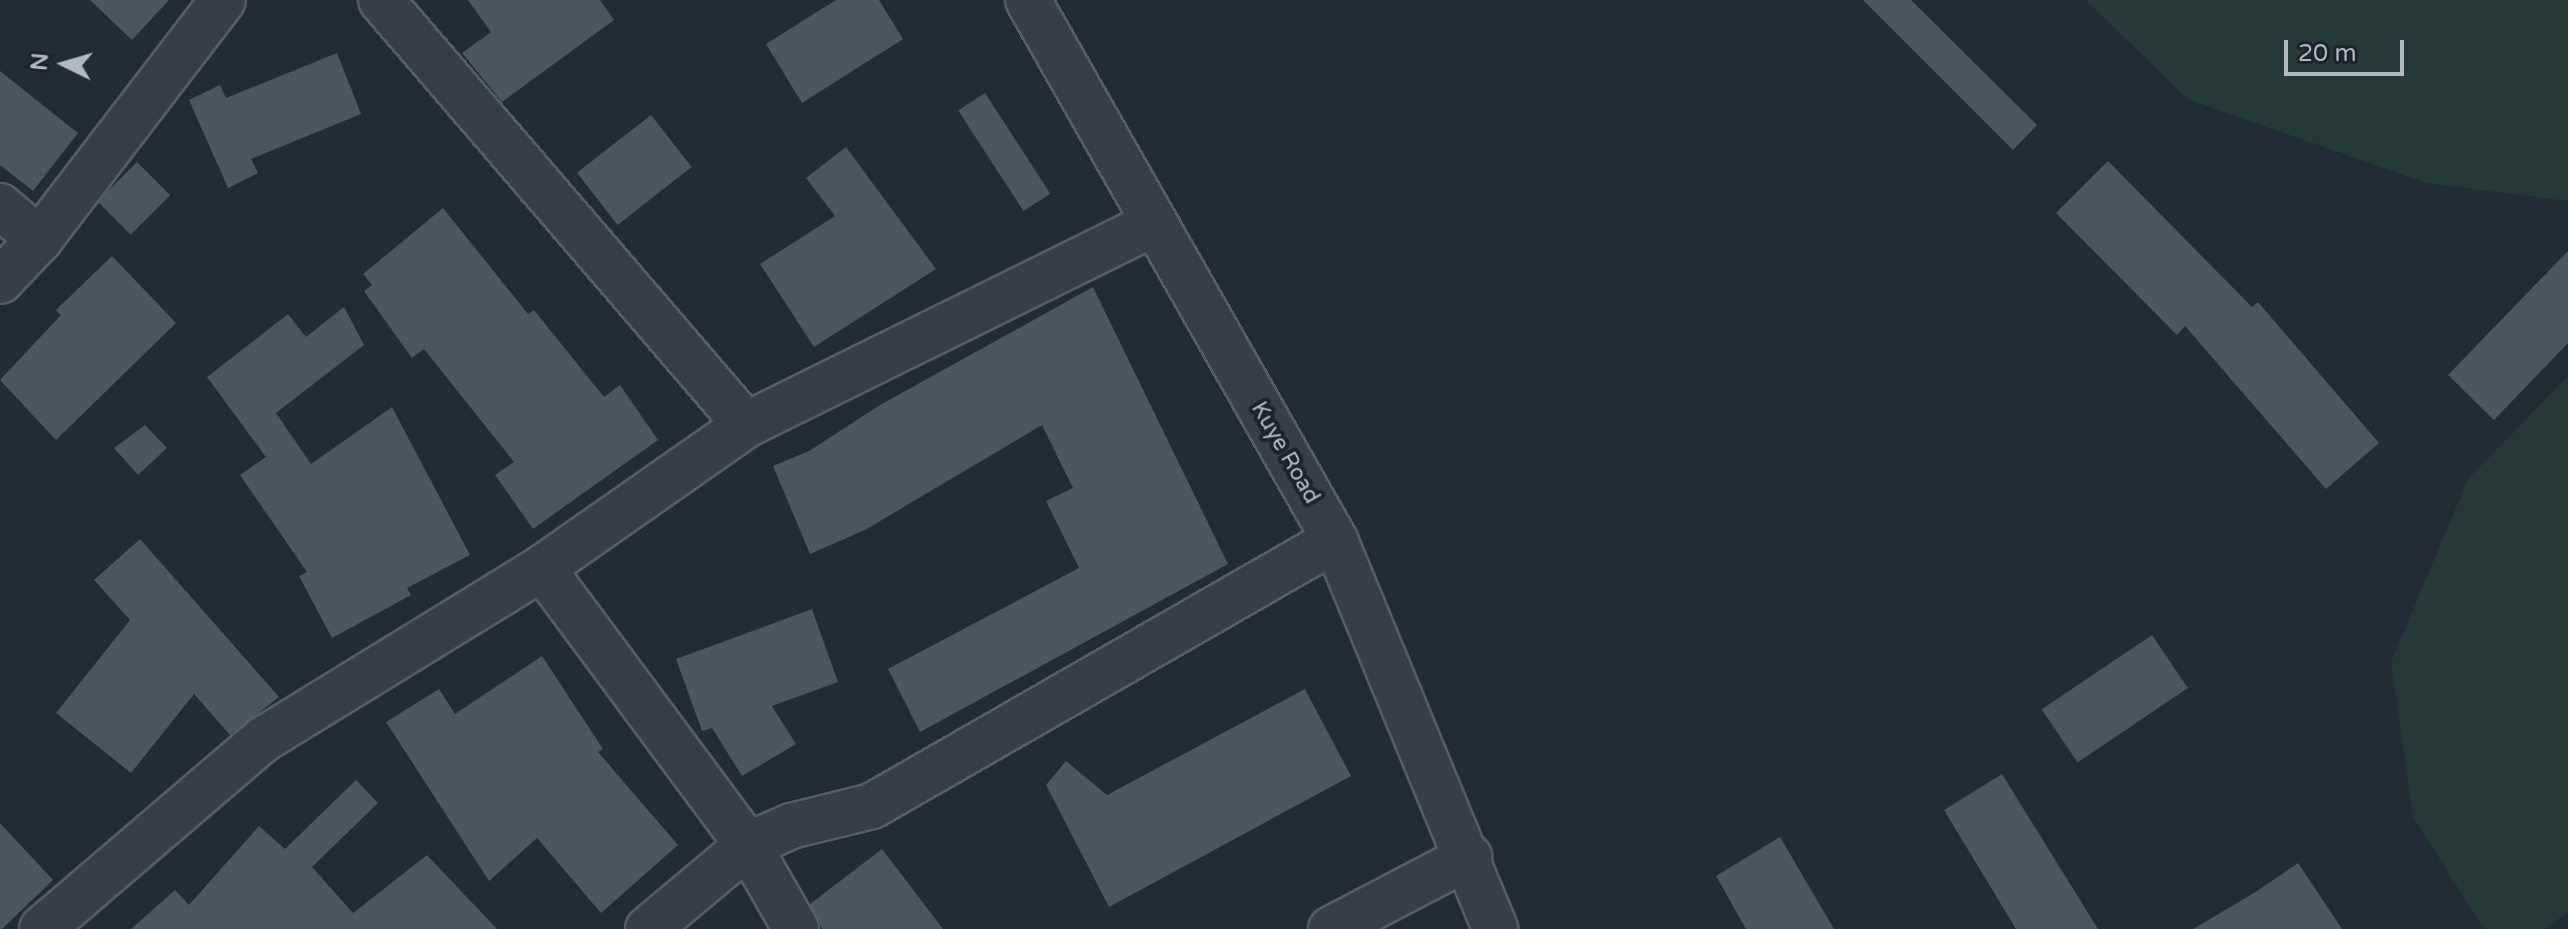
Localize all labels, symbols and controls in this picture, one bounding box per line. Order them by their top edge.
north arrow [24,24,104,104]
scale bar [2288,24,2408,74]
text: 20 m [2298,39,2356,68]
text: N [26,52,54,72]
street label: Kuye Road [1245,397,1325,509]

